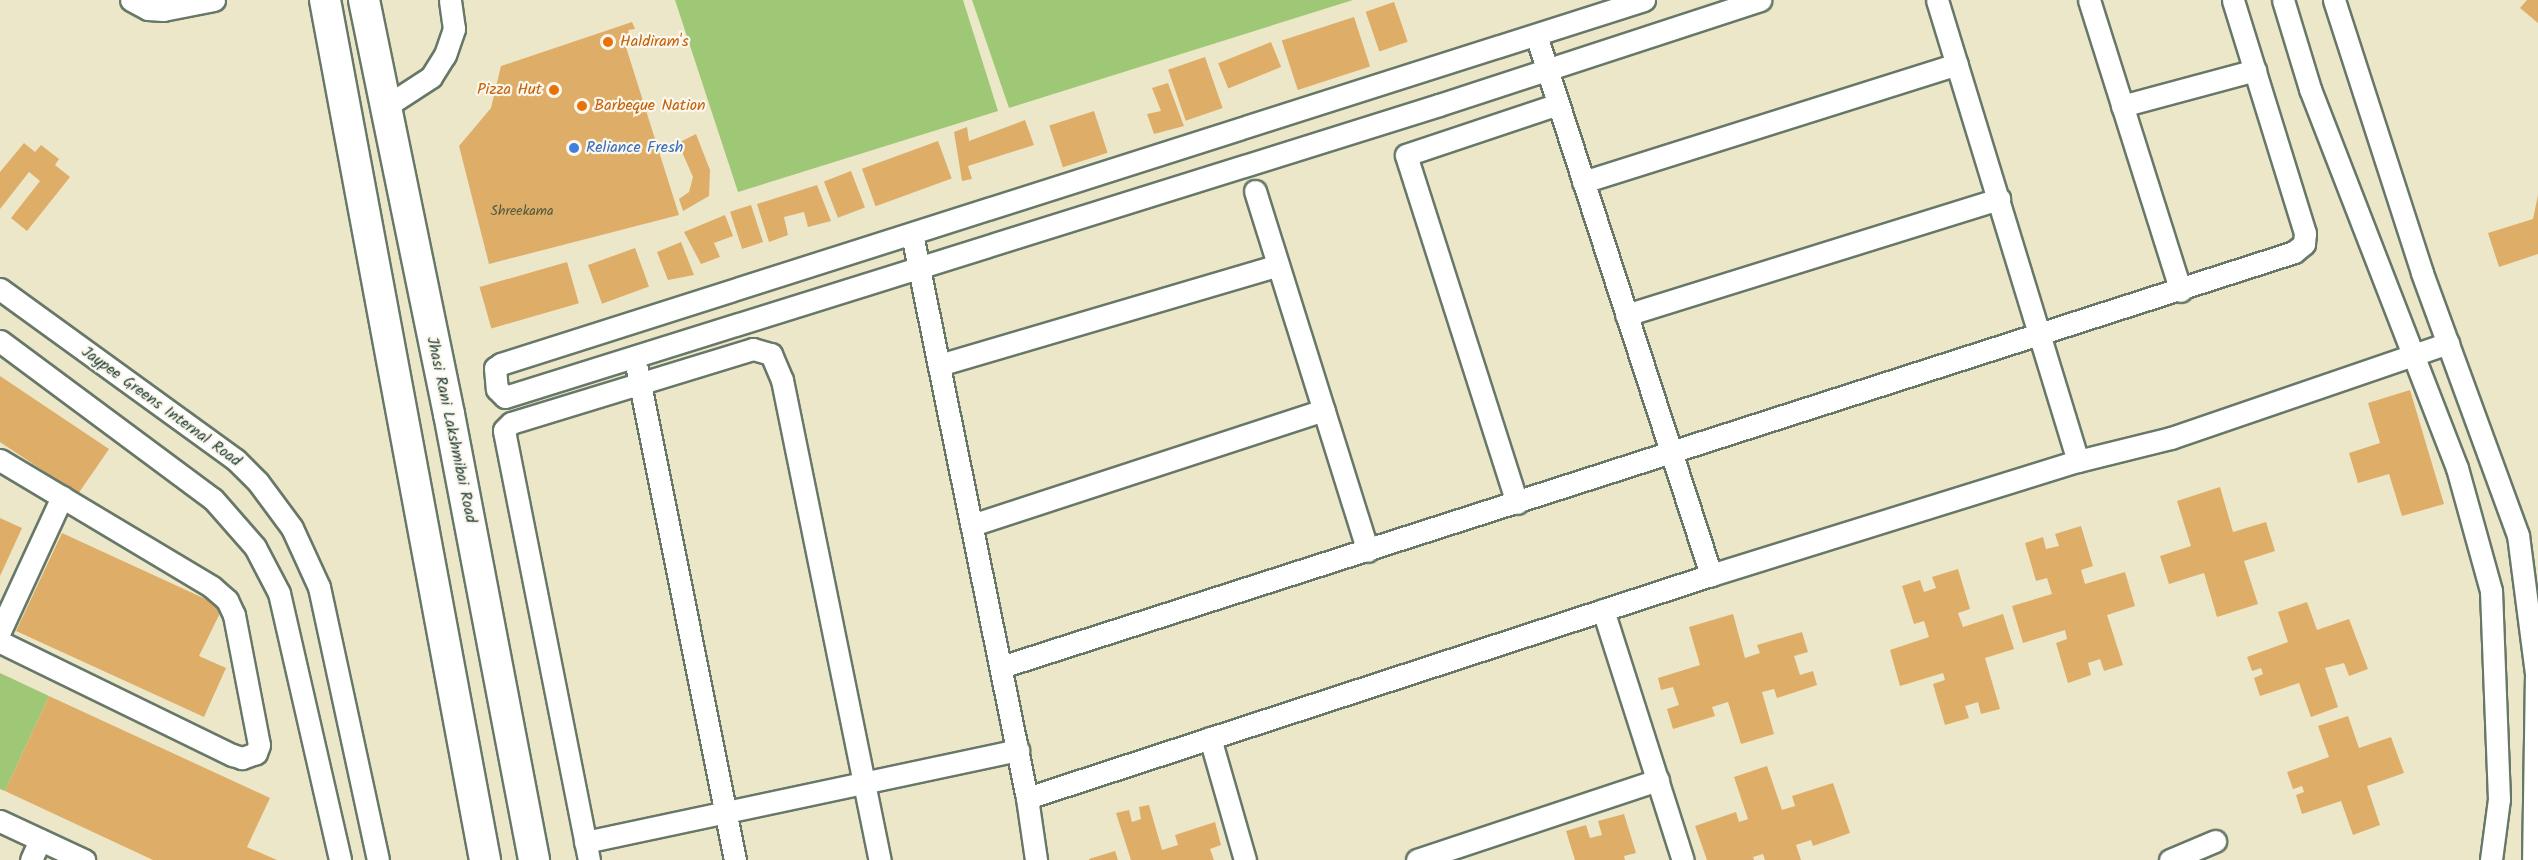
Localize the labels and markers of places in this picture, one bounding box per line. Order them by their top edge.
place label: Haldiram's [620,32,689,52]
marker: Haldiram's [601,35,615,49]
place label: Pizza Hut [477,80,542,100]
marker: Pizza Hut [547,83,561,97]
place label: Barbeque Nation [594,96,706,116]
marker: Barbeque Nation [575,99,589,113]
place label: Reliance Fresh [586,138,683,158]
marker: Reliance Fresh [567,141,581,155]

